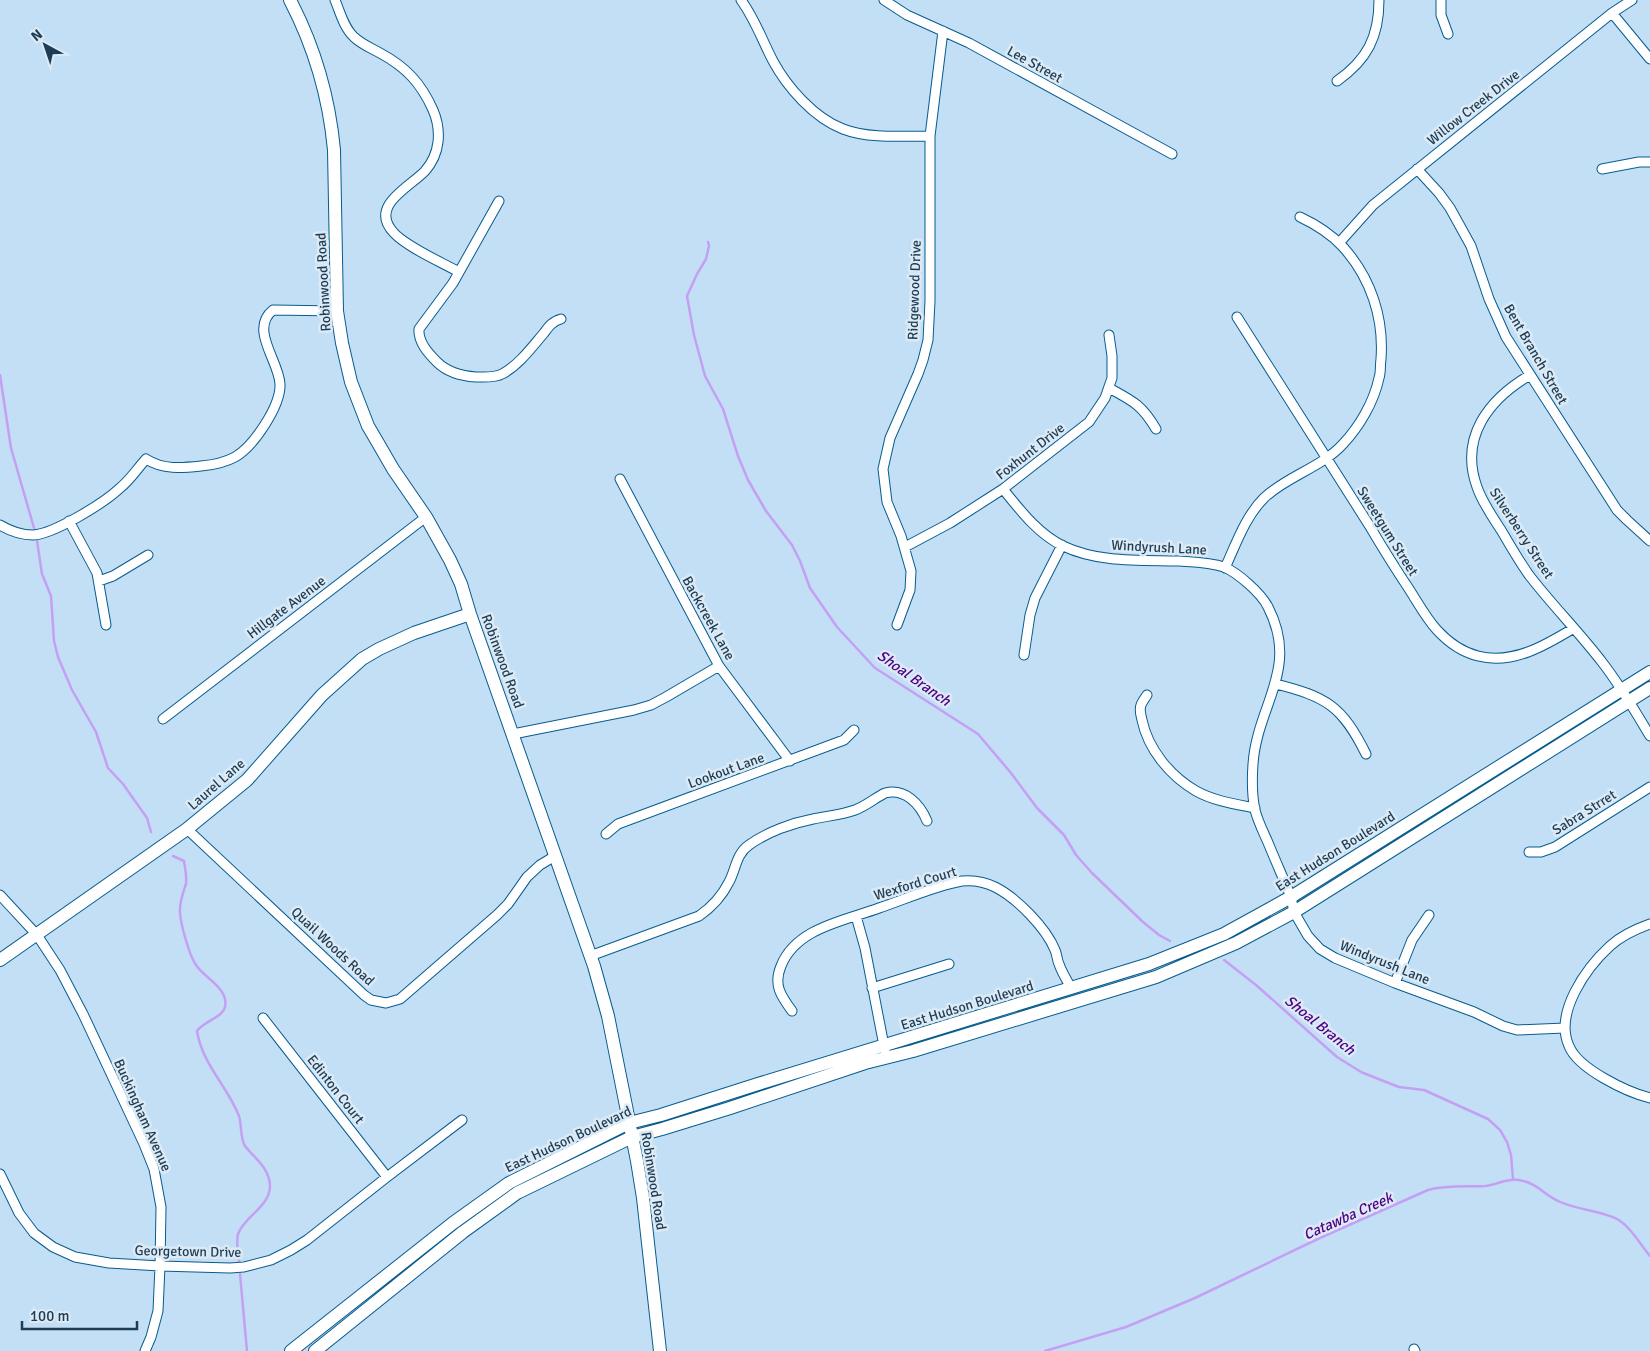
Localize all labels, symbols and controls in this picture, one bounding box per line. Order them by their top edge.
north arrow [20,20,70,70]
text: N [28,26,46,45]
street label: Lee Street [1004,42,1065,87]
street label: Willow Creek Drive [1424,66,1523,149]
street label: Robinwood Road [312,232,335,332]
street label: Ridgewood Drive [904,240,925,340]
street label: Bent Branch Street [1500,301,1571,407]
street label: Foxhunt Drive [993,419,1068,484]
street label: Sweetgum Street [1353,483,1422,579]
street label: Silverberry Street [1486,485,1557,582]
street label: Windyrush Lane [1111,537,1207,558]
street label: Hillgate Avenue [244,572,329,643]
street label: Backcreek Lane [678,573,739,663]
street label: Robinwood Road [478,612,527,711]
water label: Shoal Branch [874,646,955,710]
street label: Lookout Lane [686,749,767,792]
street label: Laurel Lane [184,755,248,814]
street label: Sabra Strret [1549,786,1619,839]
street label: East Hudson Boulevard [1272,808,1398,895]
street label: Wexford Court [872,863,959,904]
street label: Quail Woods Road [288,904,378,989]
street label: Windyrush Lane [1337,937,1432,988]
street label: East Hudson Boulevard [899,977,1036,1034]
water label: Shoal Branch [1281,991,1359,1059]
street label: Edinton Court [303,1051,368,1127]
street label: Buckingham Avenue [110,1056,175,1174]
street label: East Hudson Boulevard [502,1103,634,1176]
street label: Robinwood Road [637,1131,670,1231]
water label: Catawba Creek [1301,1188,1397,1244]
street label: Georgetown Drive [134,1242,242,1261]
scale bar [22,1298,138,1330]
text: 100 m [30,1307,70,1325]

